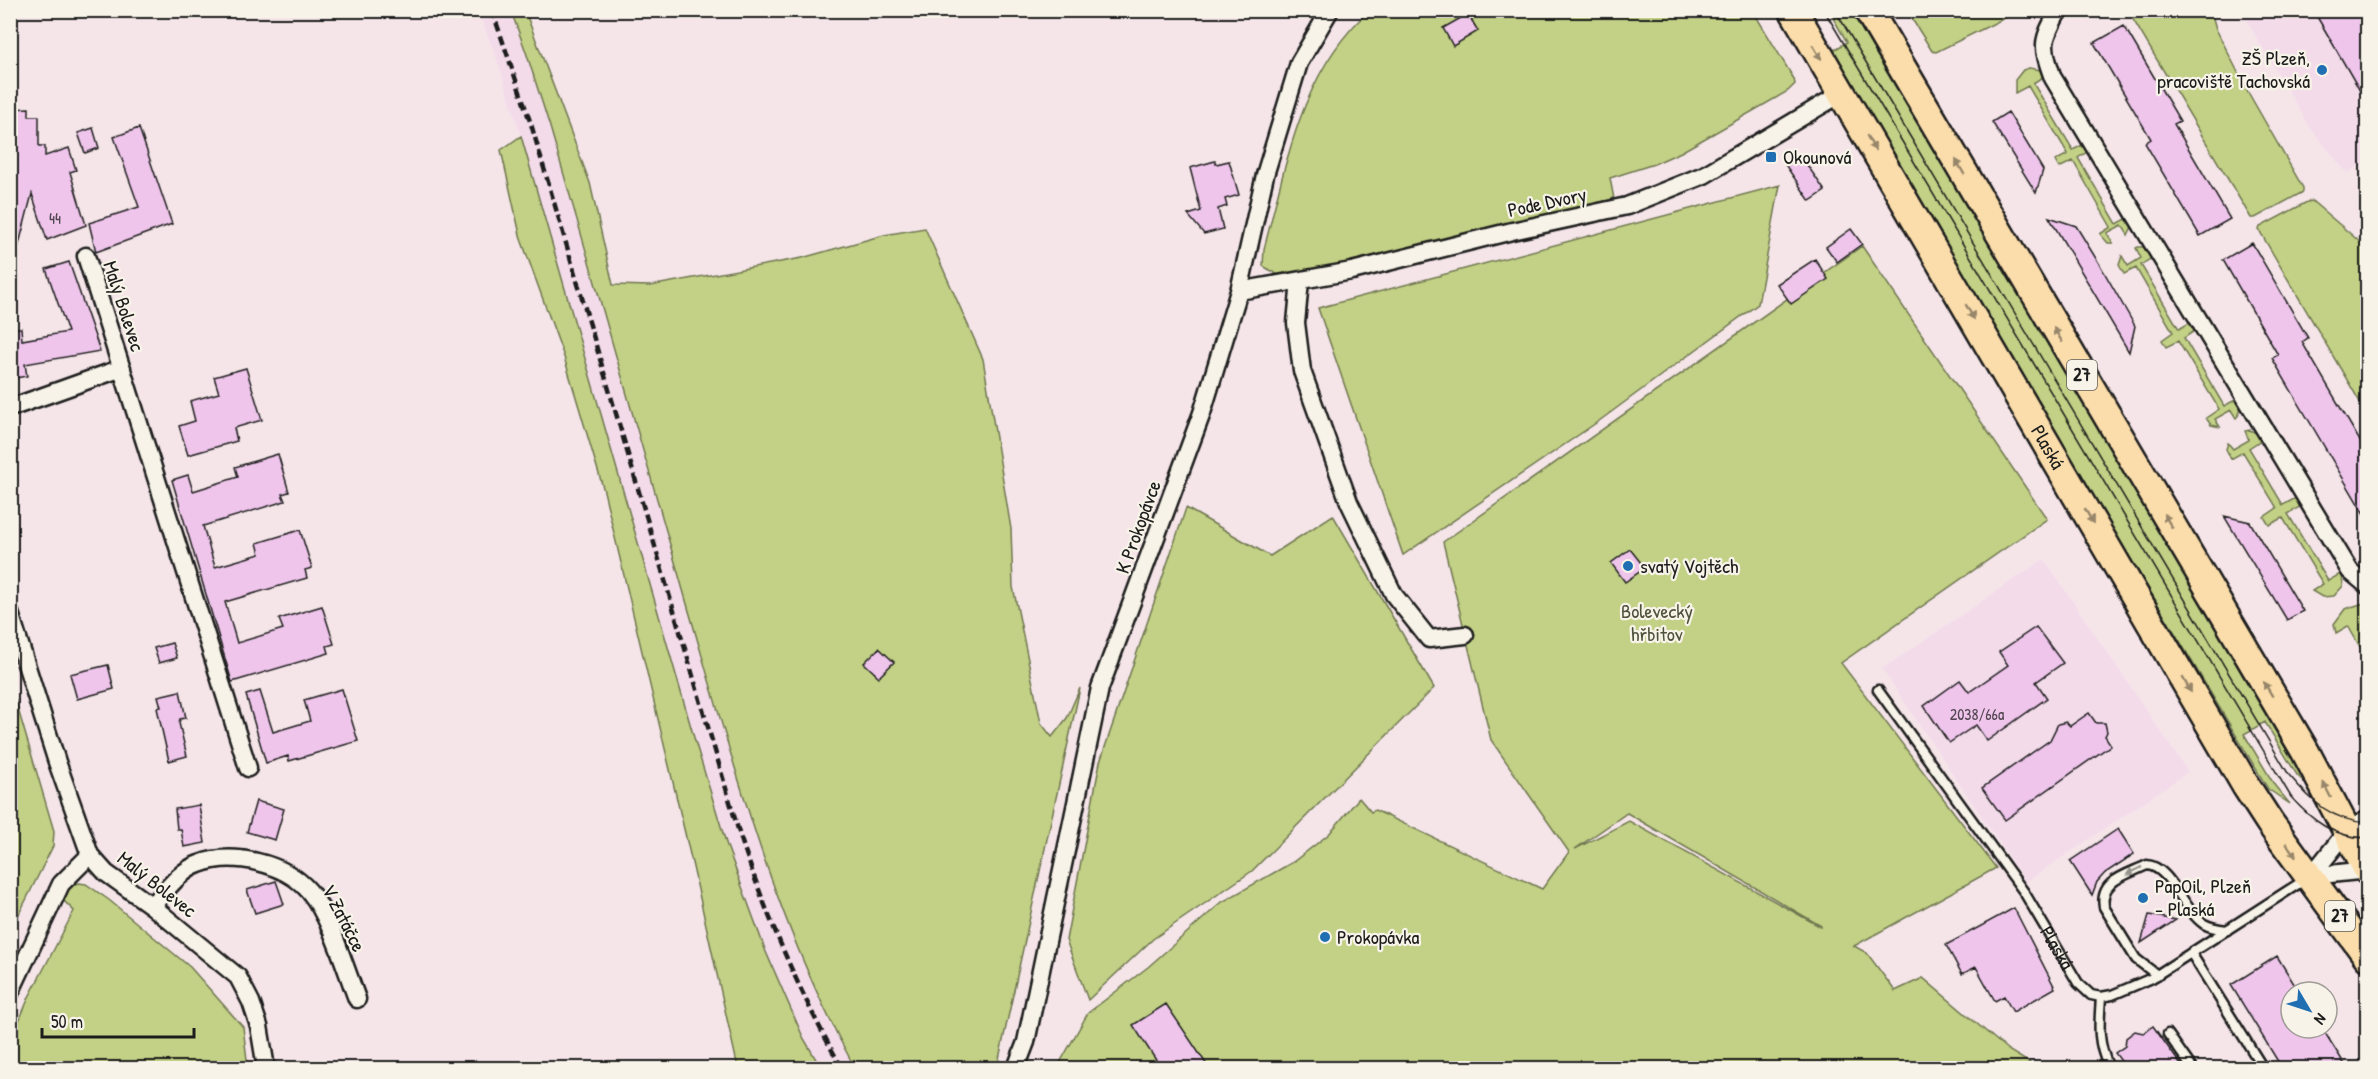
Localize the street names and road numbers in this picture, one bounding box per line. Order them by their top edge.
street label: Pode Dvory [1505,180,1589,223]
street label: Malý Bolevec [97,257,152,355]
road number: 27 [2067,360,2097,390]
street label: Plaská [2025,420,2072,474]
street label: K Prokopávce [1108,477,1167,577]
street label: Malý Bolevec [112,844,203,923]
street label: V Zatáčce [316,880,373,956]
road number: 27 [2325,901,2355,931]
street label: Plaská [2034,920,2081,975]

